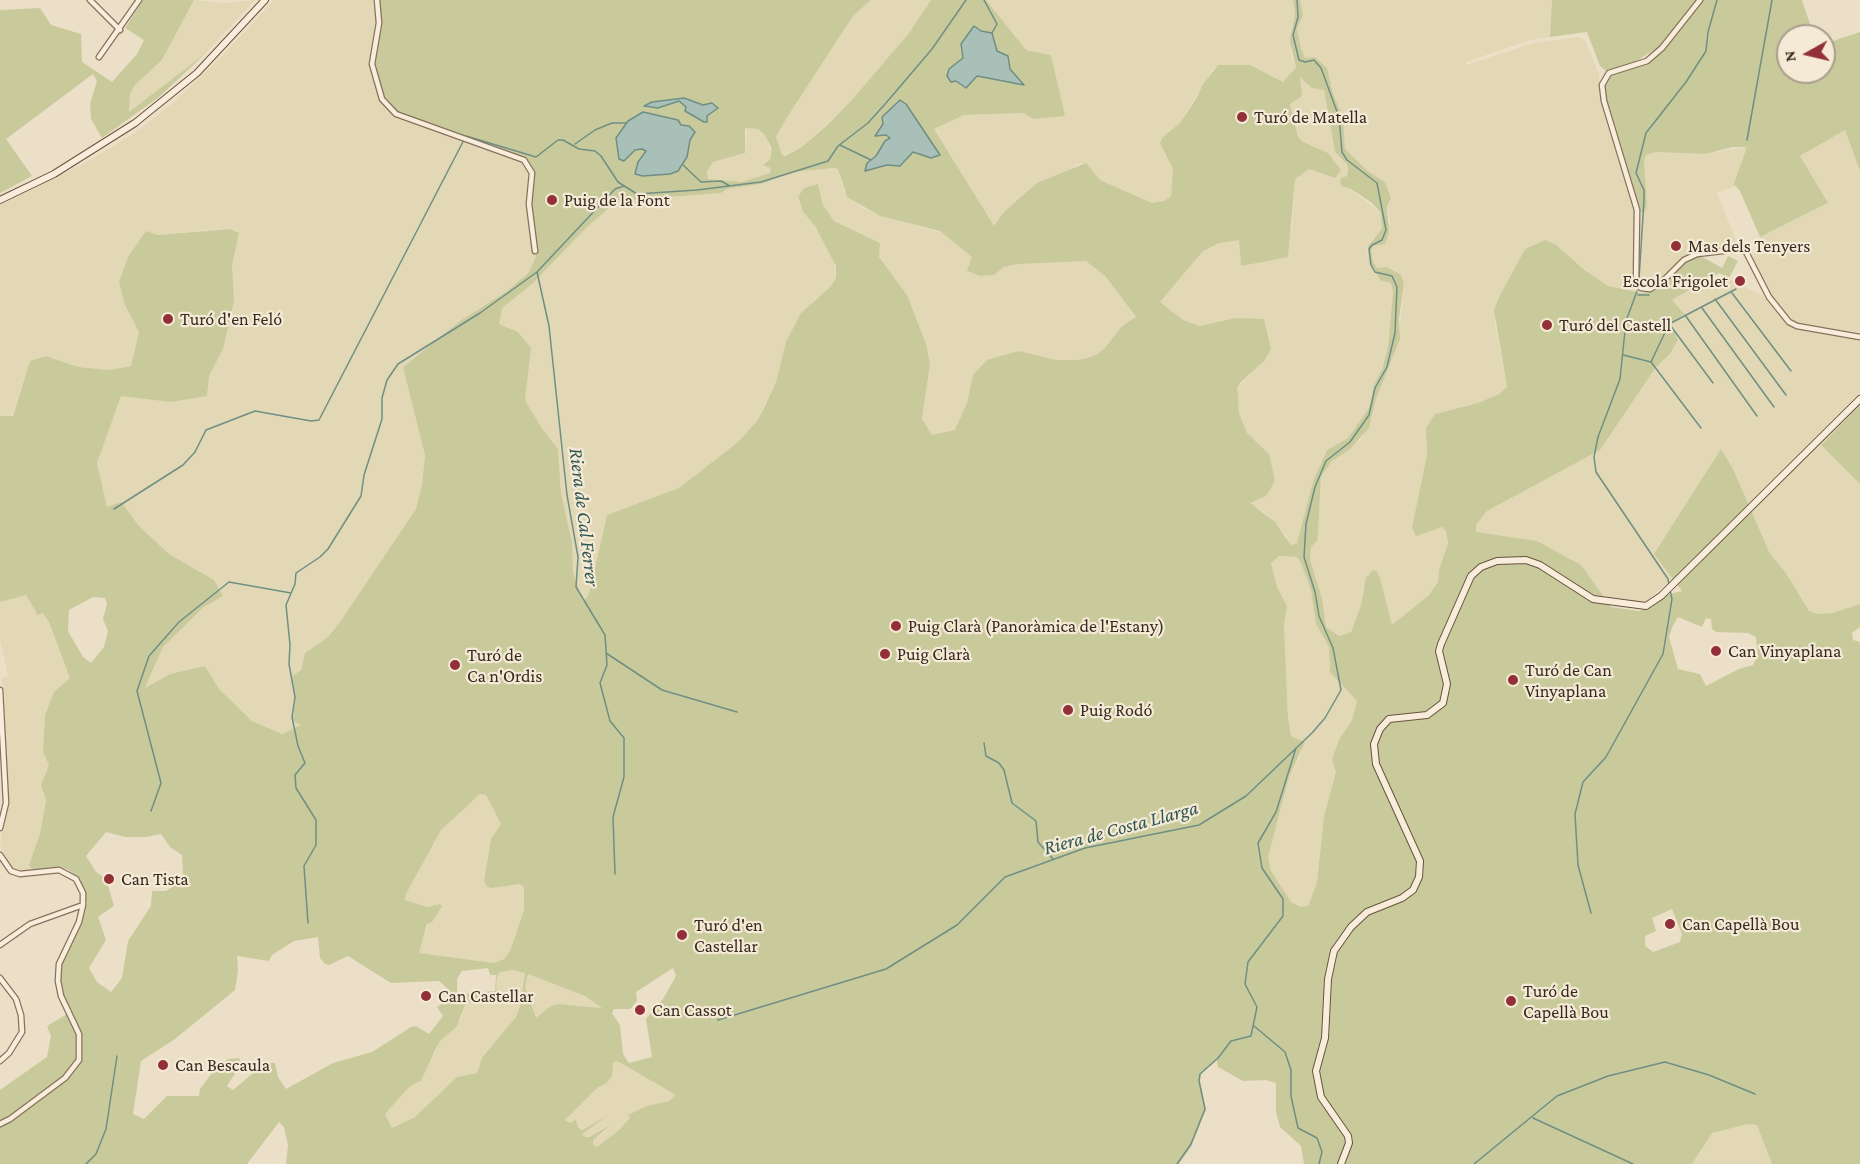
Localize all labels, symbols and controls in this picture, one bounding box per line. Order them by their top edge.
north arrow [1776,24,1836,84]
text: N [1780,50,1799,63]
place label: Turó de Matella [1254,106,1367,128]
marker: Turó de Matella [1235,110,1249,124]
place label: Puig de la Font [564,189,670,211]
marker: Puig de la Font [545,193,559,207]
place label: Mas dels Tenyers [1688,235,1810,257]
marker: Mas dels Tenyers [1669,239,1683,253]
place label: Escola Frigolet [1622,270,1728,292]
marker: Escola Frigolet [1733,274,1747,288]
place label: Turó d'en Feló [180,308,282,330]
marker: Turó d'en Feló [161,312,175,326]
place label: Turó del Castell [1559,314,1671,336]
marker: Turó del Castell [1540,318,1554,332]
water label: Riera de Cal Ferrer [564,446,604,588]
place label: Puig Clarà (Panoràmica de l'Estany) [908,615,1164,637]
marker: Puig Clarà (Panoràmica de l'Estany) [889,619,903,633]
place label: Can Vinyaplana [1728,640,1841,662]
place label: Puig Clarà [897,643,970,665]
place label: Turó de Ca n'Ordis [467,644,542,686]
marker: Can Vinyaplana [1709,644,1723,658]
marker: Puig Clarà [878,647,892,661]
marker: Turó de Ca n'Ordis [448,658,462,672]
place label: Turó de Can Vinyaplana [1525,659,1612,702]
marker: Turó de Can Vinyaplana [1506,673,1520,687]
place label: Puig Rodó [1080,699,1152,721]
marker: Puig Rodó [1061,703,1075,717]
water label: Riera de Costa Llarga [1041,796,1201,860]
place label: Can Tista [121,868,189,890]
marker: Can Tista [102,872,116,886]
place label: Can Capellà Bou [1682,913,1800,935]
place label: Turó d'en Castellar [694,914,763,956]
marker: Can Capellà Bou [1663,917,1677,931]
marker: Turó d'en Castellar [675,928,689,942]
place label: Turó de Capellà Bou [1523,980,1609,1022]
place label: Can Castellar [438,985,534,1007]
marker: Can Castellar [419,989,433,1003]
marker: Turó de Capellà Bou [1504,994,1518,1008]
place label: Can Cassot [652,999,732,1021]
marker: Can Cassot [633,1003,647,1017]
place label: Can Bescaula [175,1054,270,1076]
marker: Can Bescaula [156,1058,170,1072]

